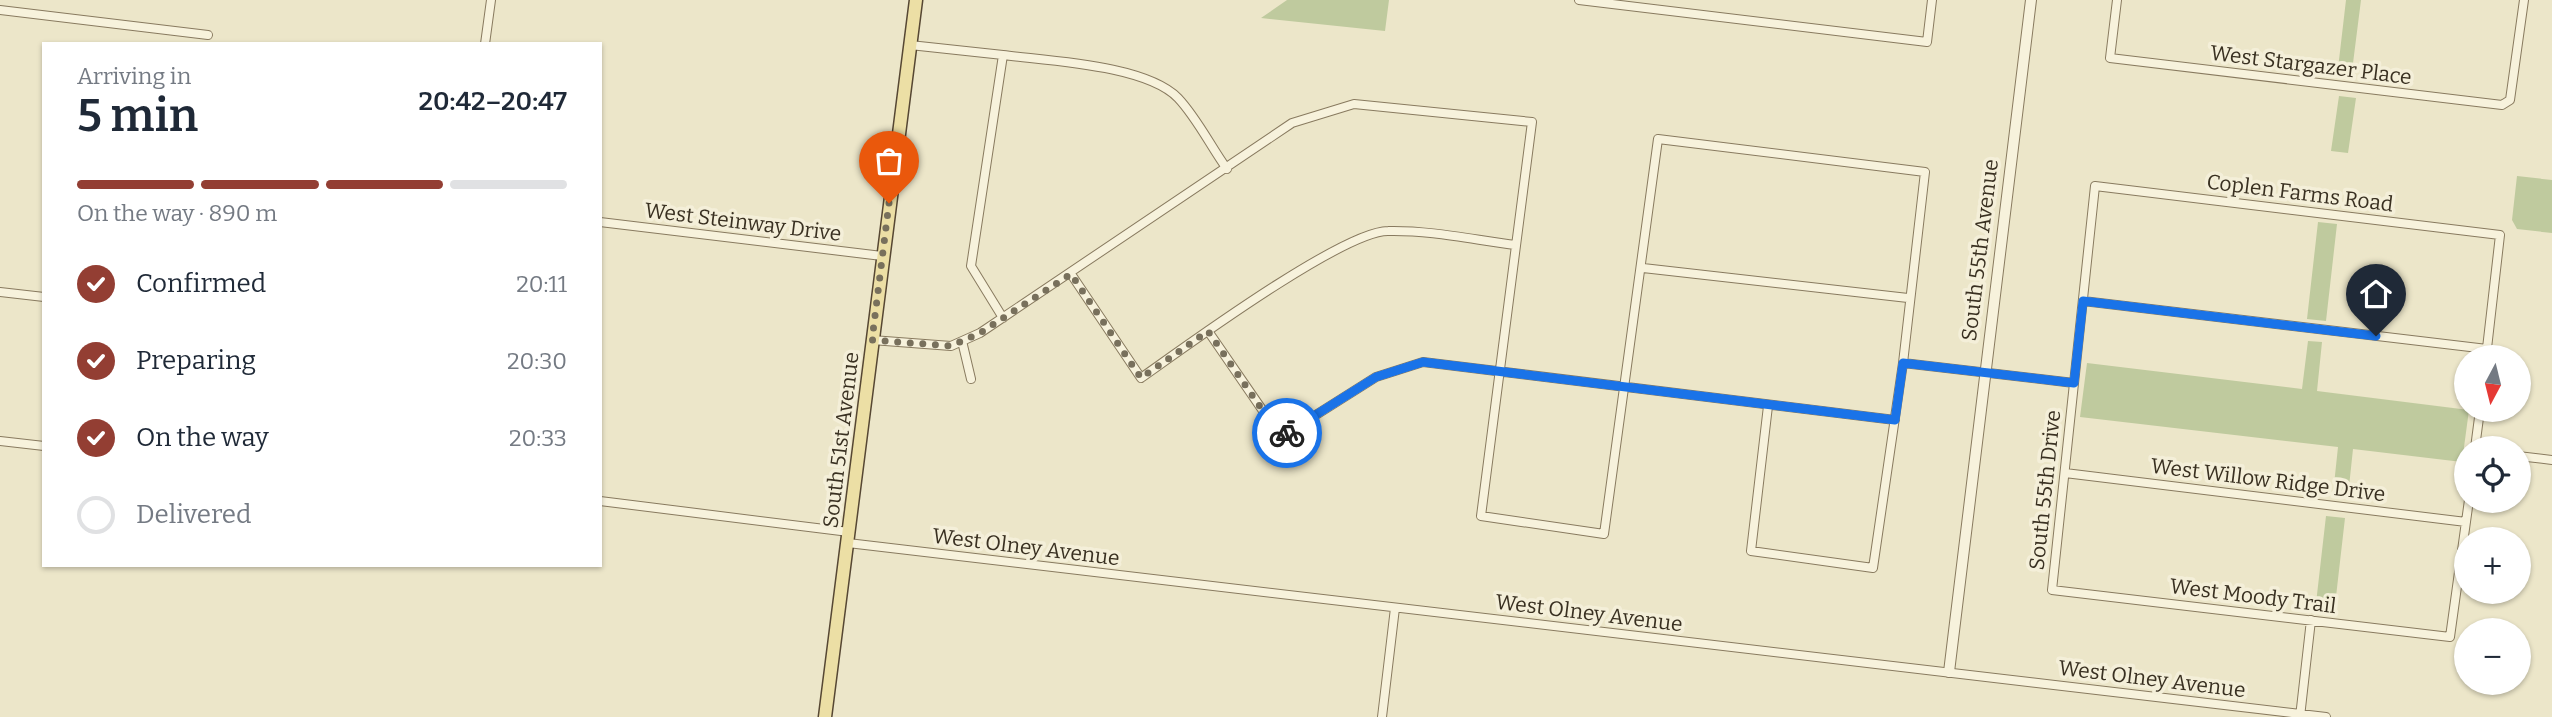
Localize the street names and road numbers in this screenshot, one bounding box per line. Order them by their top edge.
street label: West Stargazer Place [2209,40,2413,90]
street label: South 55th Avenue [1956,158,2004,342]
street label: Coplen Farms Road [2205,169,2395,217]
street label: West Steinway Drive [643,197,843,247]
street label: South 51st Avenue [817,350,865,530]
street label: South 55th Drive [2024,409,2066,571]
street label: West Willow Ridge Drive [2149,453,2387,507]
street label: West Olney Avenue [931,523,1121,571]
street label: West Moody Trail [2168,573,2338,619]
street label: West Olney Avenue [1494,589,1684,637]
street label: West Olney Avenue [2057,655,2247,703]

